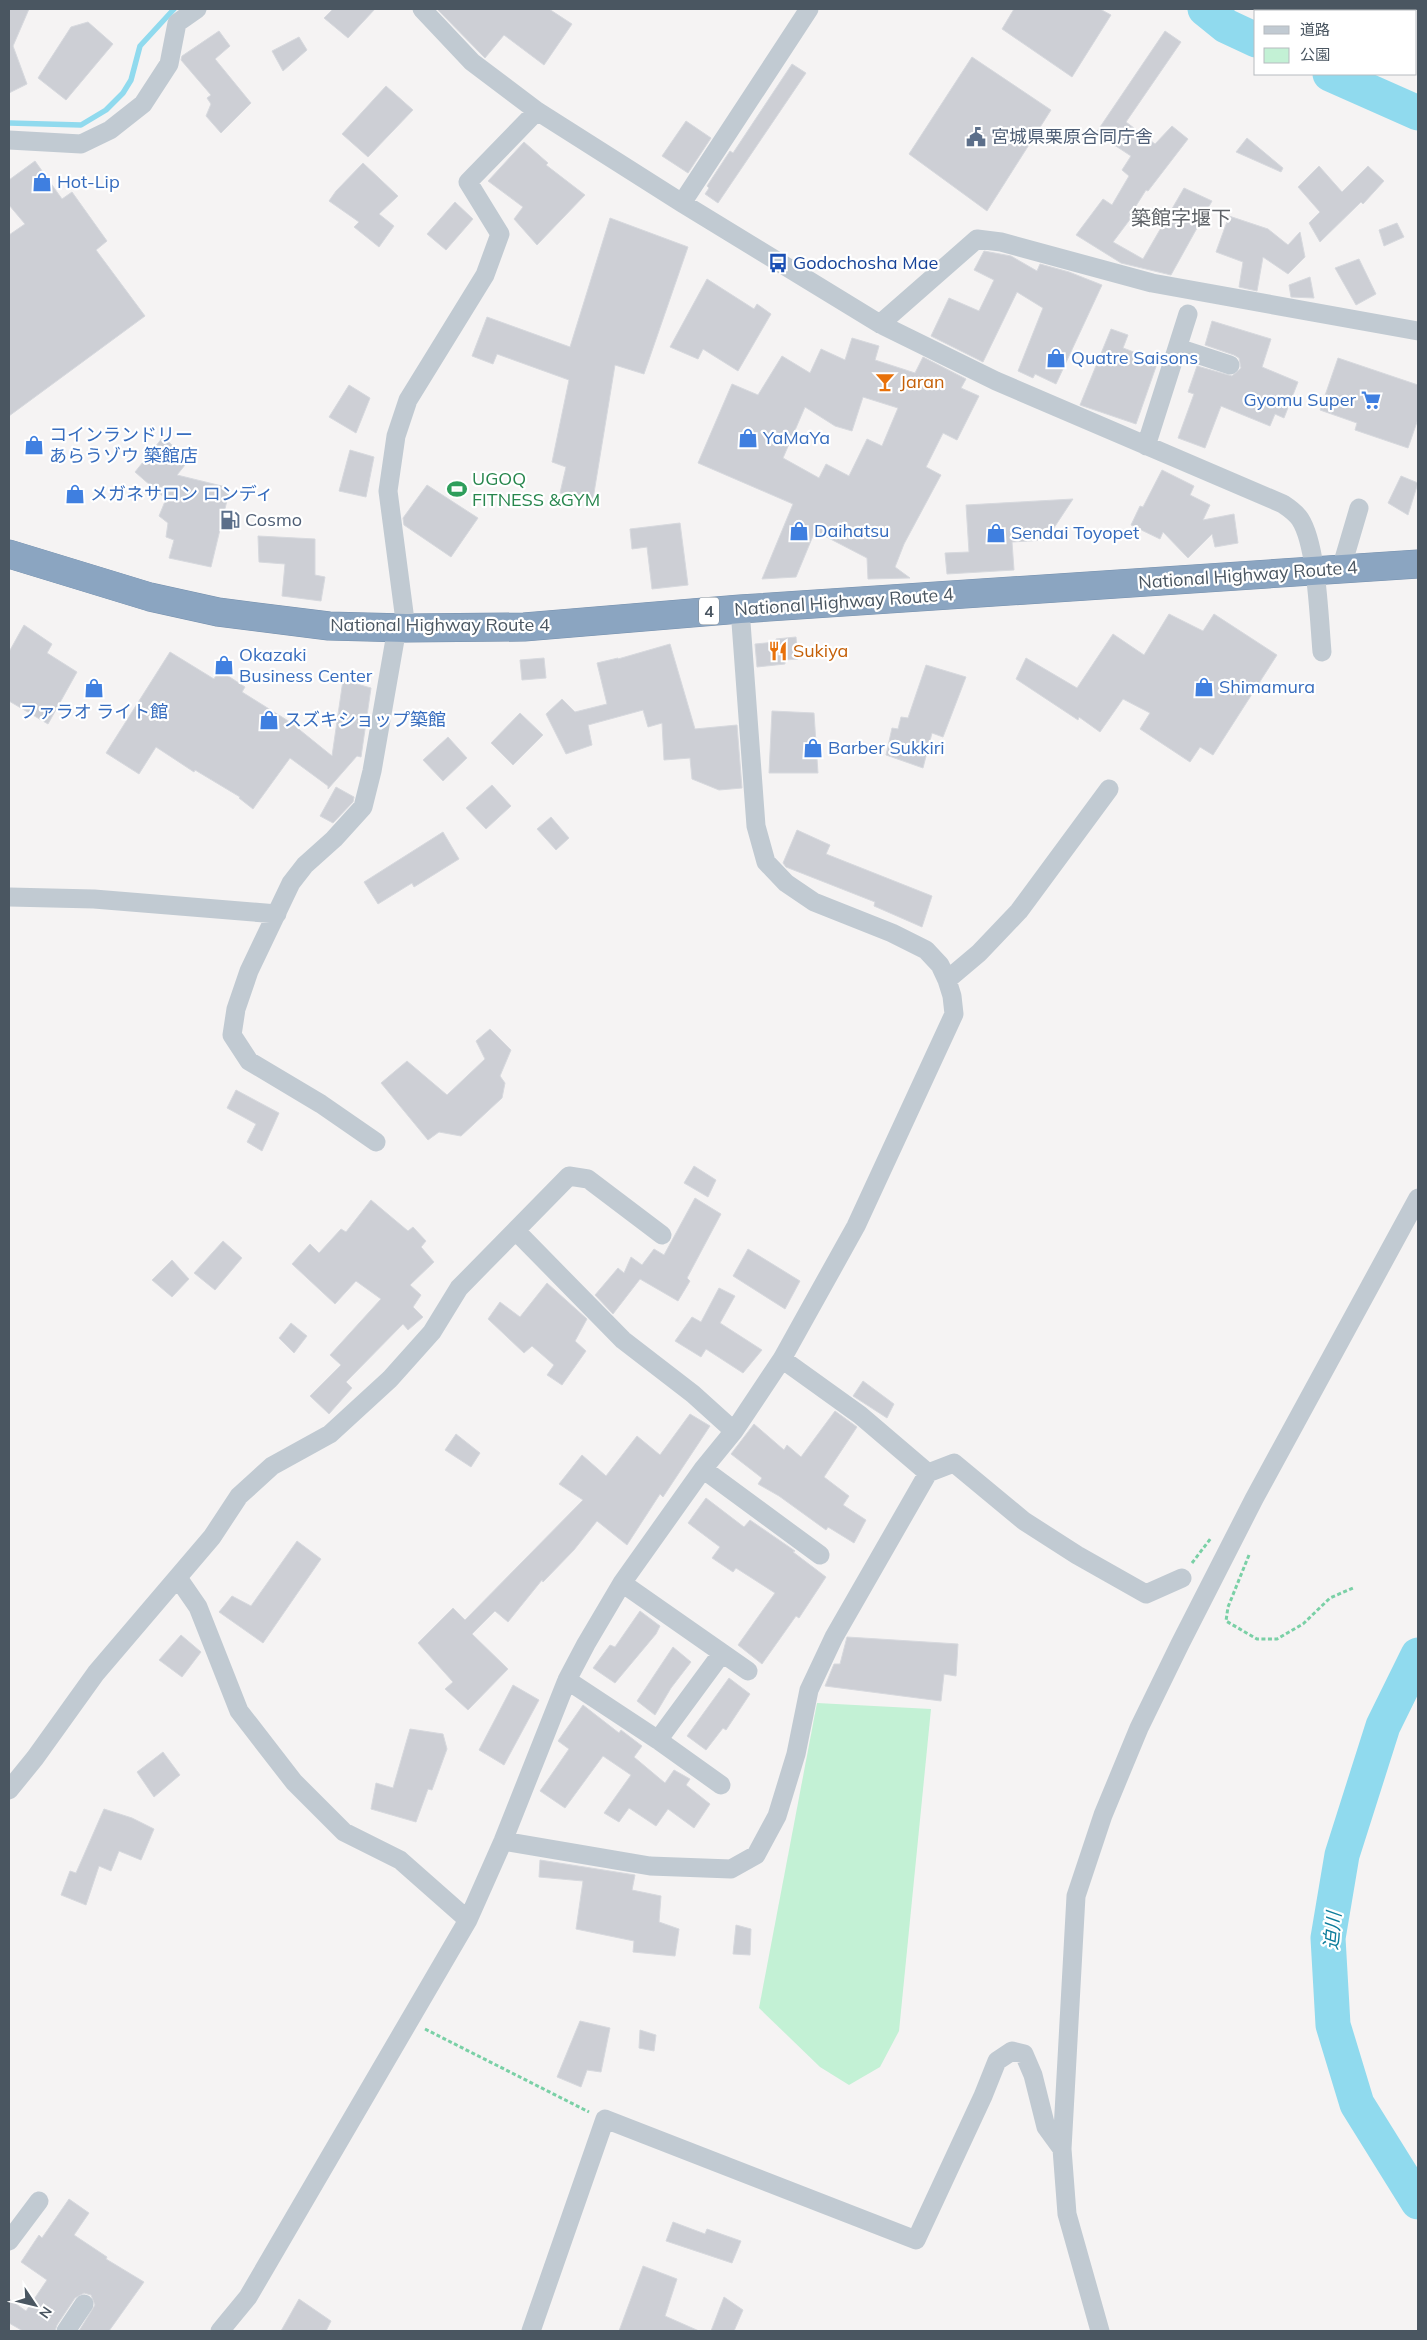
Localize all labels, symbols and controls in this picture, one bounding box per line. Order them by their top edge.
legend [1254,10,1417,75]
text: 道路 [1300,20,1330,39]
text: 公園 [1300,45,1330,64]
place label: 宮城県栗原合同庁舎 [991,125,1153,148]
public building icon: 宮城県栗原合同庁舎 [965,126,987,148]
place label: Hot-Lip [57,170,120,193]
shop icon: Hot-Lip [31,171,53,193]
district label: 築館字堰下 [1131,205,1231,230]
place label: Godochosha Mae [793,251,938,274]
bus stop icon: Godochosha Mae [767,252,789,274]
place label: Quatre Saisons [1071,346,1198,369]
shop icon: Quatre Saisons [1045,347,1067,369]
place label: Jaran [900,370,945,393]
bar icon: Jaran [874,371,896,393]
place label: Gyomu Super [1244,388,1356,411]
supermarket icon: Gyomu Super [1360,389,1382,411]
place label: コインランドリー あらうゾウ 築館店 [49,423,198,467]
place label: YaMaYa [762,426,830,449]
shop icon: YaMaYa [737,427,759,449]
shop icon: コインランドリー あらうゾウ 築館店 [23,434,45,456]
place label: UGOQ FITNESS &GYM [472,467,600,511]
sports icon: UGOQ FITNESS &GYM [446,478,468,500]
place label: メガネサロン ロンディ [90,482,273,505]
shop icon: メガネサロン ロンディ [64,483,86,505]
place label: Cosmo [245,508,302,531]
fuel station icon: Cosmo [219,509,241,531]
place label: Daihatsu [814,519,890,542]
shop icon: Daihatsu [788,520,810,542]
place label: Sendai Toyopet [1011,521,1139,544]
shop icon: Sendai Toyopet [985,522,1007,544]
street label: National Highway Route 4 [1138,555,1359,594]
street label: National Highway Route 4 [734,582,955,621]
road number: 4 [699,598,719,624]
street label: National Highway Route 4 [330,613,550,636]
place label: Sukiya [793,639,848,662]
restaurant icon: Sukiya [767,640,789,662]
place label: Okazaki Business Center [239,643,373,687]
shop icon: Okazaki Business Center [213,654,235,676]
place label: Shimamura [1219,675,1315,698]
shop icon: Shimamura [1193,676,1215,698]
shop icon: ファラオ ライト館 [83,677,105,699]
place label: ファラオ ライト館 [20,700,168,723]
place label: スズキショップ築館 [284,708,446,731]
shop icon: スズキショップ築館 [258,709,280,731]
place label: Barber Sukkiri [828,736,945,759]
shop icon: Barber Sukkiri [802,737,824,759]
water label: 迫川 [1318,1909,1346,1951]
north arrow [10,2280,60,2330]
text: N [35,2303,56,2322]

